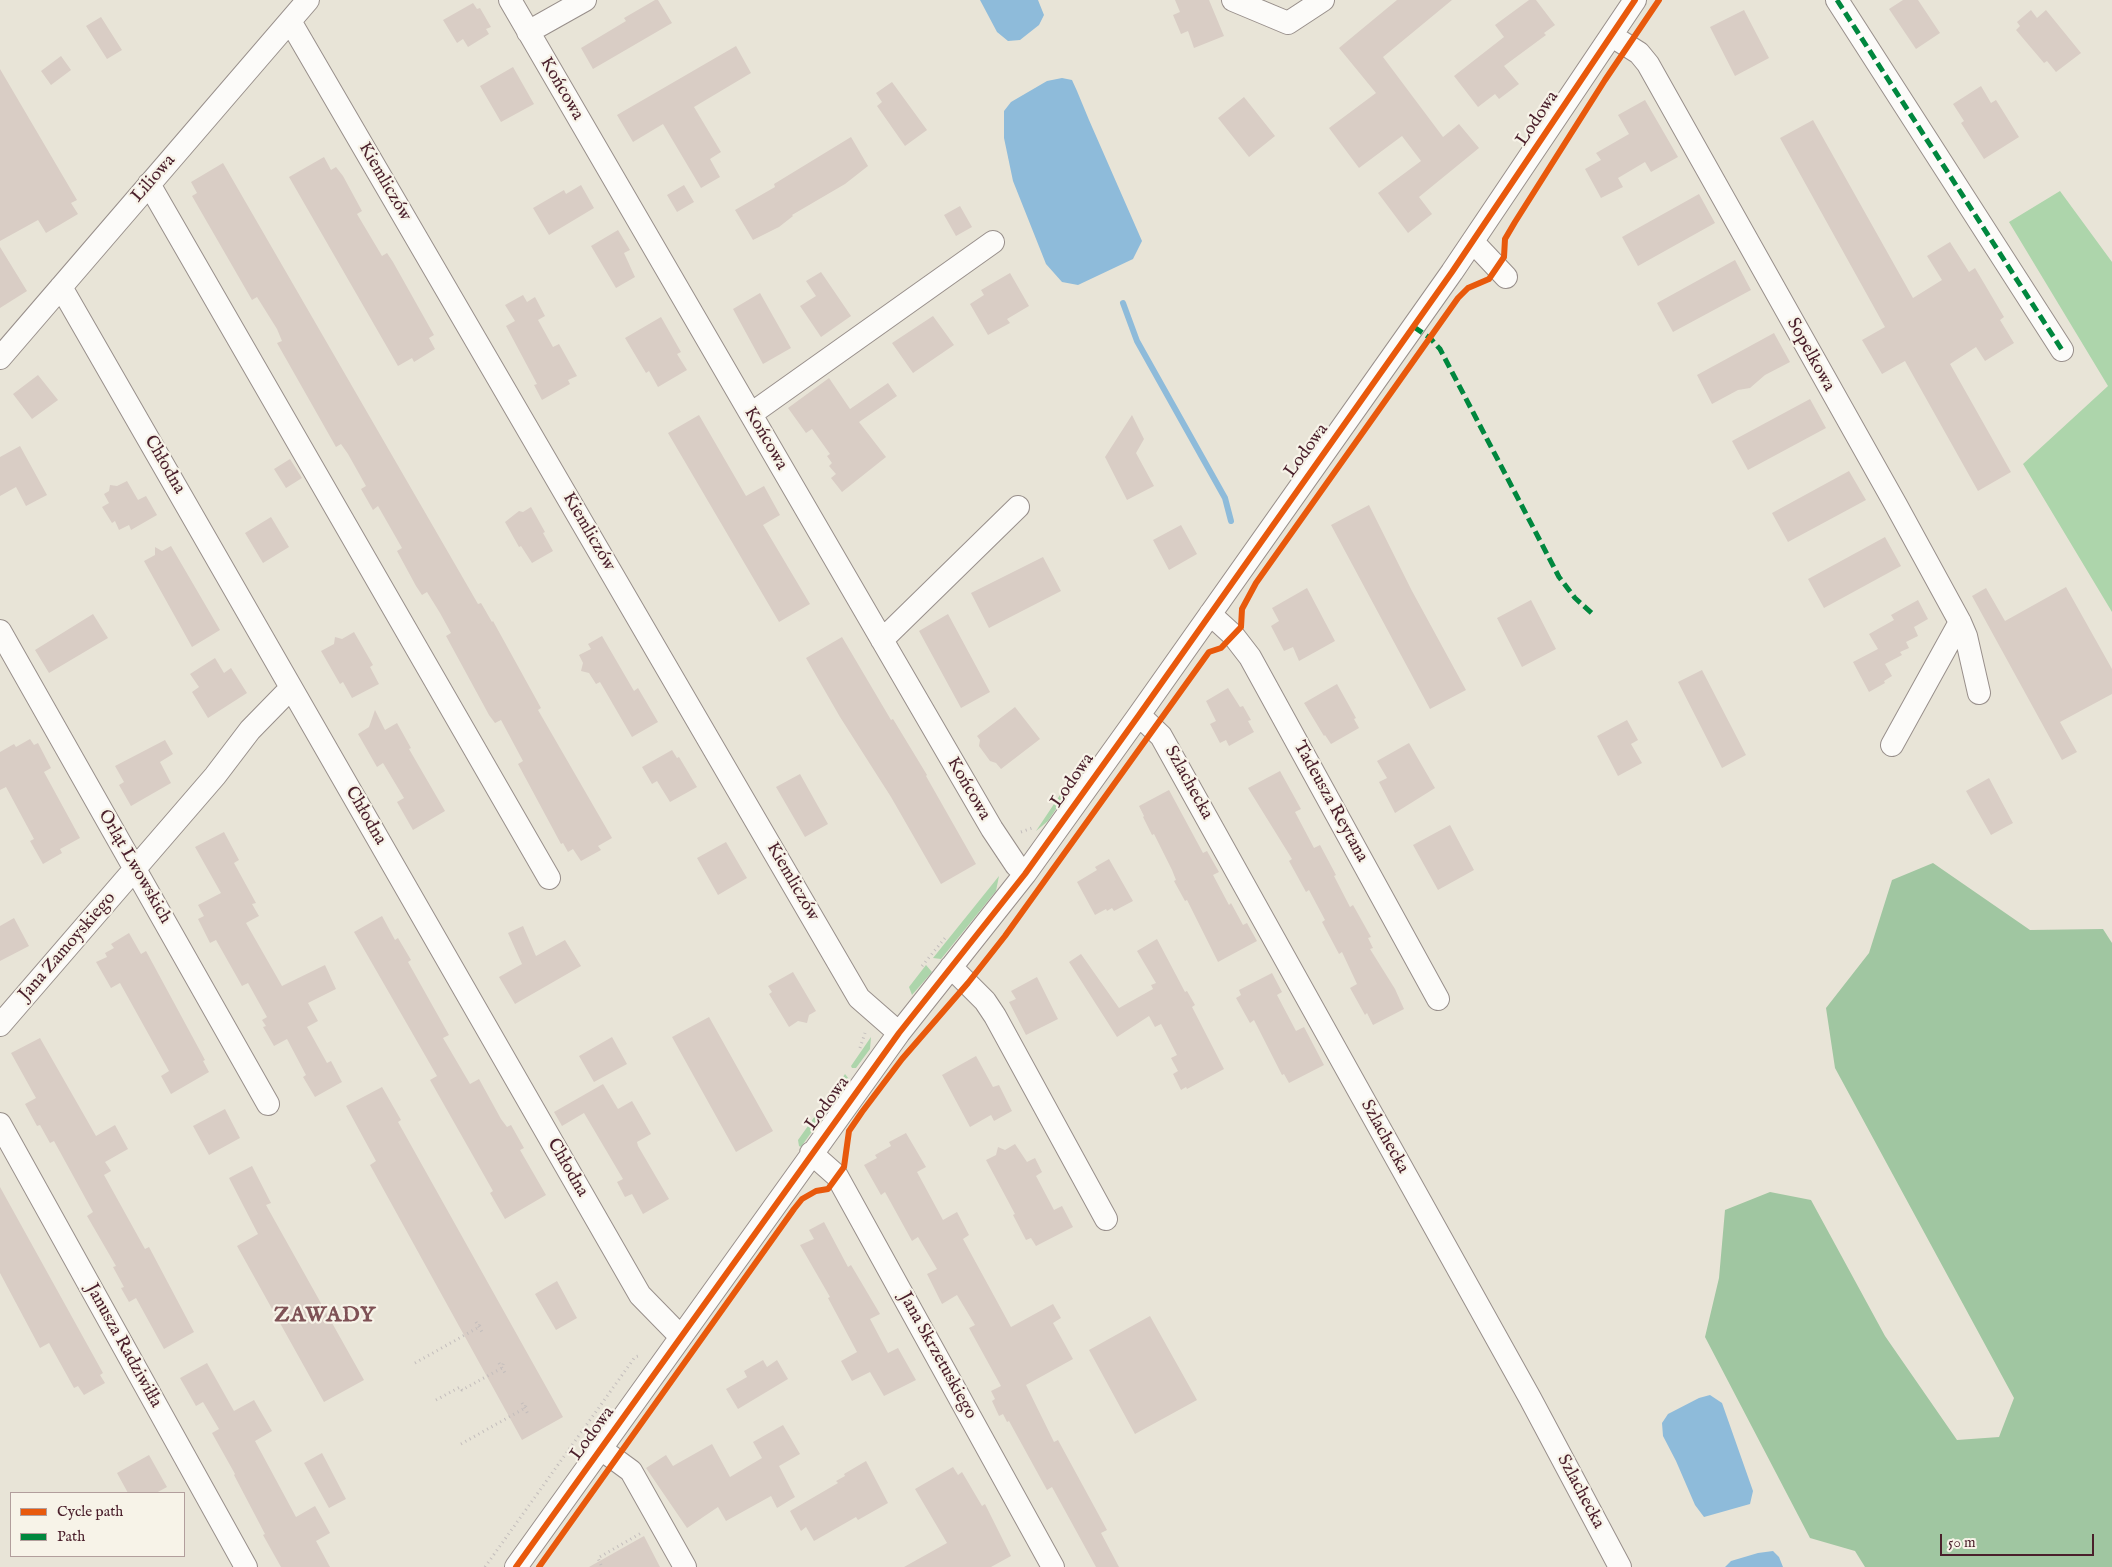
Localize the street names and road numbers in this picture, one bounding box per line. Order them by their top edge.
street label: Końcowa [534,54,588,124]
street label: Lodowa [1512,88,1564,150]
street label: Kiemliczów [353,139,415,225]
street label: Liliowa [127,151,181,207]
street label: Sopelkowa [1781,315,1839,395]
street label: Końcowa [738,404,792,474]
street label: Lodowa [1280,420,1334,482]
street label: Chłodna [139,432,189,498]
street label: Kiemliczów [557,489,619,575]
street label: Tadeusza Reytana [1288,738,1372,866]
street label: Szlachecka [1159,742,1217,824]
street label: Lodowa [1047,750,1099,812]
street label: Końcowa [941,754,995,824]
street label: Chłodna [340,783,390,849]
street label: Orląt Lwowskich [93,806,175,928]
street label: Kiemliczów [761,839,823,925]
street label: Jana Zamoyskiego [15,888,121,1006]
street label: Lodowa [801,1073,855,1135]
street label: Szlachecka [1355,1096,1413,1178]
street label: Chłodna [542,1135,592,1201]
street label: Janusza Radziwiłła [80,1280,166,1412]
street label: Jana Skrzetuskiego [893,1289,981,1423]
street label: Lodowa [566,1403,620,1465]
street label: Szlachecka [1551,1451,1609,1533]

